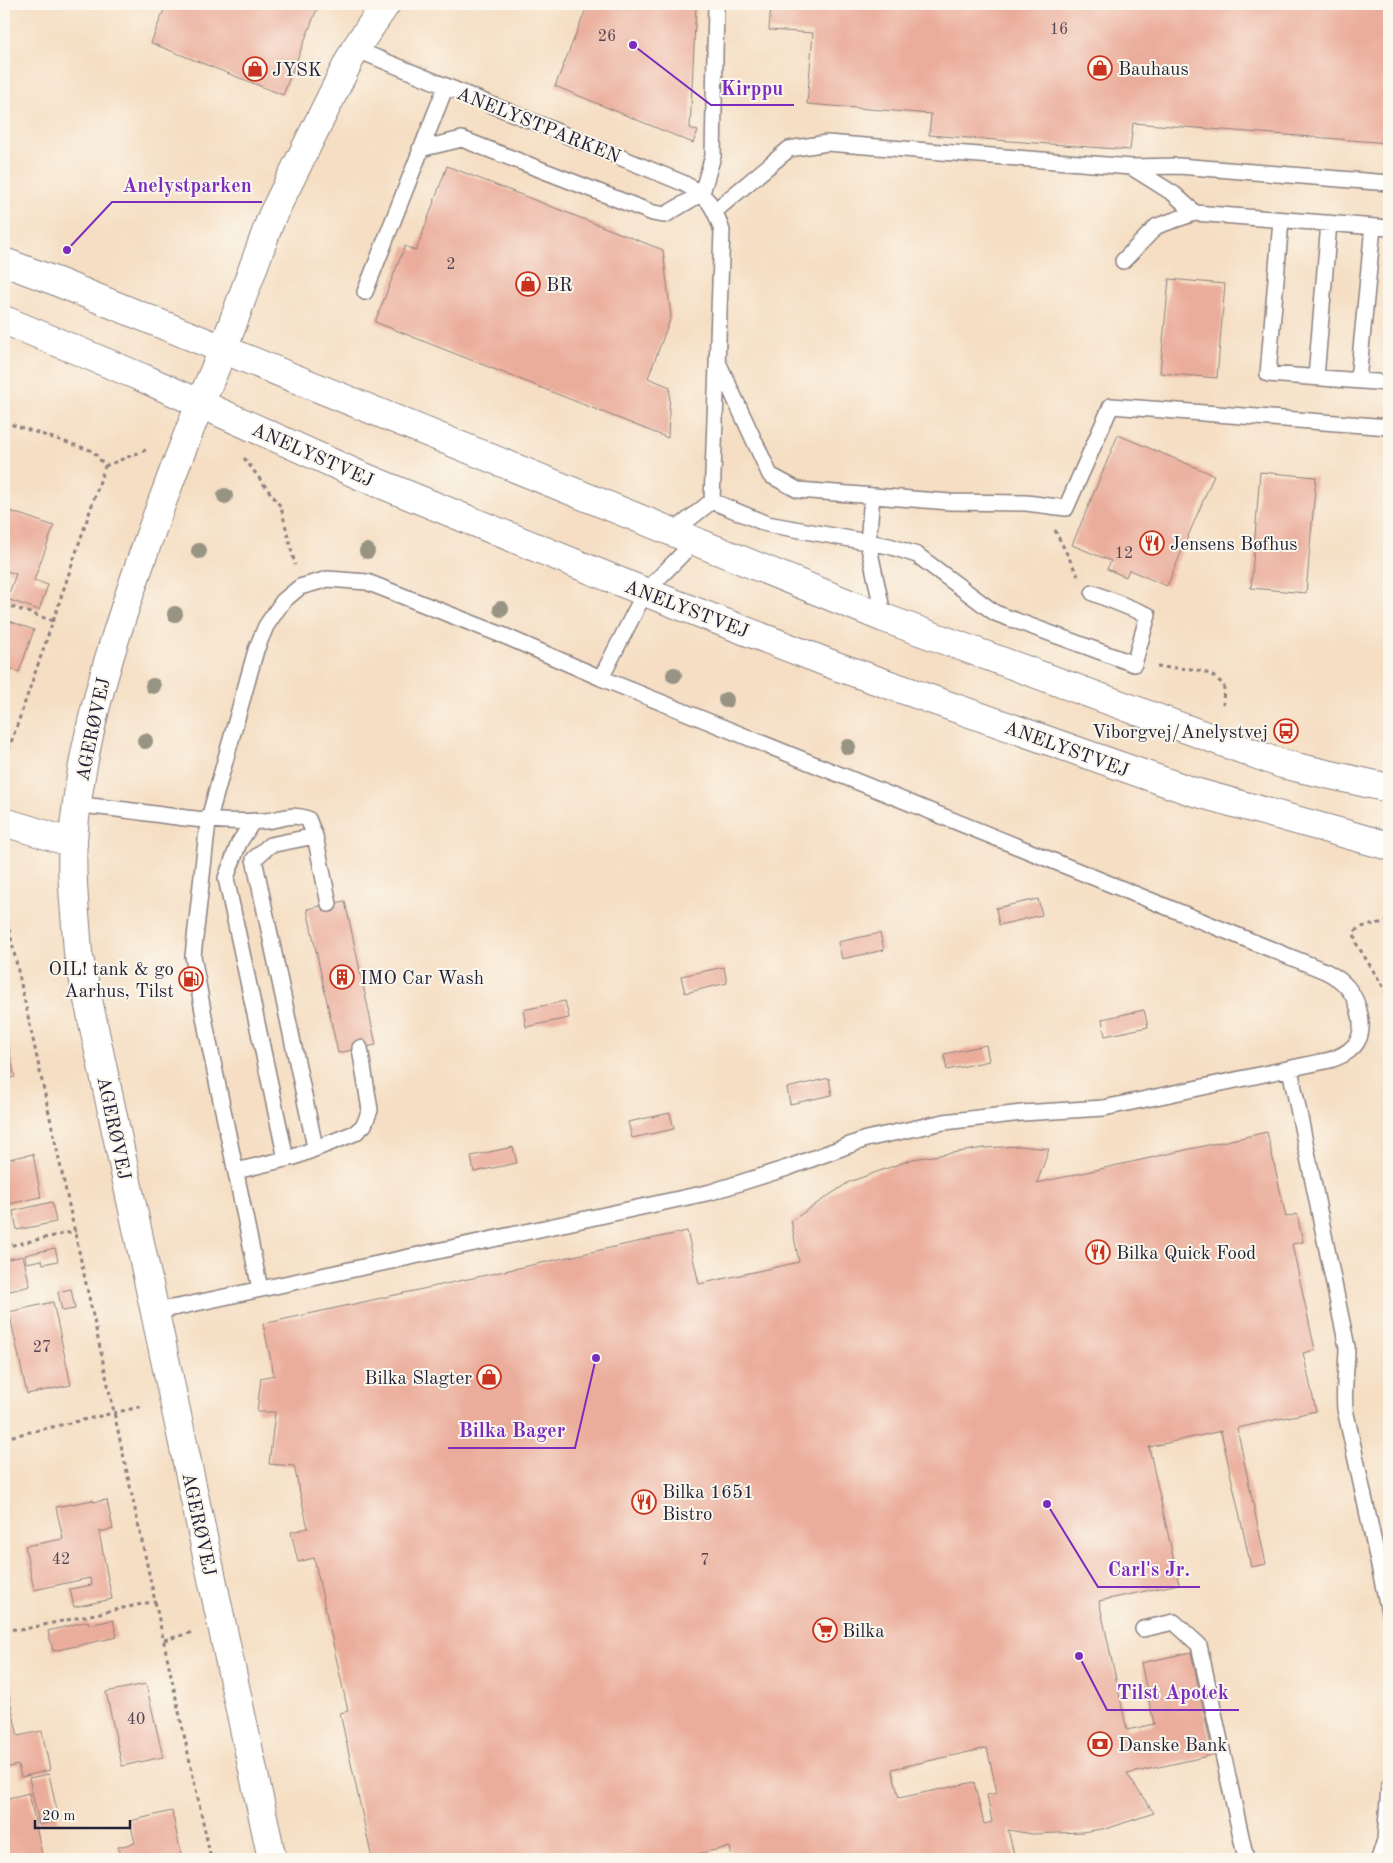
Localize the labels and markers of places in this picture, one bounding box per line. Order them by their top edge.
shop icon: Bauhaus [1087,55,1113,81]
shop icon: JYSK [242,56,268,82]
place label: Bauhaus [1118,61,1189,80]
place label: JYSK [272,62,322,81]
callout: Kirppu [711,70,794,105]
callout: Anelystparken [112,167,262,202]
shop icon: BR [515,271,541,297]
place label: BR [546,277,573,296]
restaurant icon: Jensens Bøfhus [1139,530,1165,556]
place label: Jensens Bøfhus [1170,536,1298,555]
bus stop icon: Viborgvej/Anelystvej [1273,718,1299,744]
place label: Viborgvej/Anelystvej [1092,724,1268,743]
place label: OIL! tank & go Aarhus, Tilst [48,961,174,1002]
building icon: IMO Car Wash [329,964,355,990]
fuel station icon: OIL! tank & go Aarhus, Tilst [178,966,204,992]
place label: IMO Car Wash [360,970,484,989]
restaurant icon: Bilka Quick Food [1085,1239,1111,1265]
place label: Bilka Quick Food [1116,1245,1256,1264]
shop icon: Bilka Slagter [476,1364,502,1390]
place label: Bilka Slagter [364,1370,472,1389]
callout: Bilka Bager [448,1413,575,1448]
place label: Bilka 1651 Bistro [662,1484,754,1525]
restaurant icon: Bilka 1651 Bistro [631,1489,657,1515]
callout: Carl's Jr. [1098,1552,1200,1587]
supermarket icon: Bilka [812,1617,838,1643]
place label: Bilka [842,1623,885,1642]
callout: Tilst Apotek [1107,1675,1239,1710]
bank icon: Danske Bank [1087,1731,1113,1757]
place label: Danske Bank [1118,1737,1227,1756]

